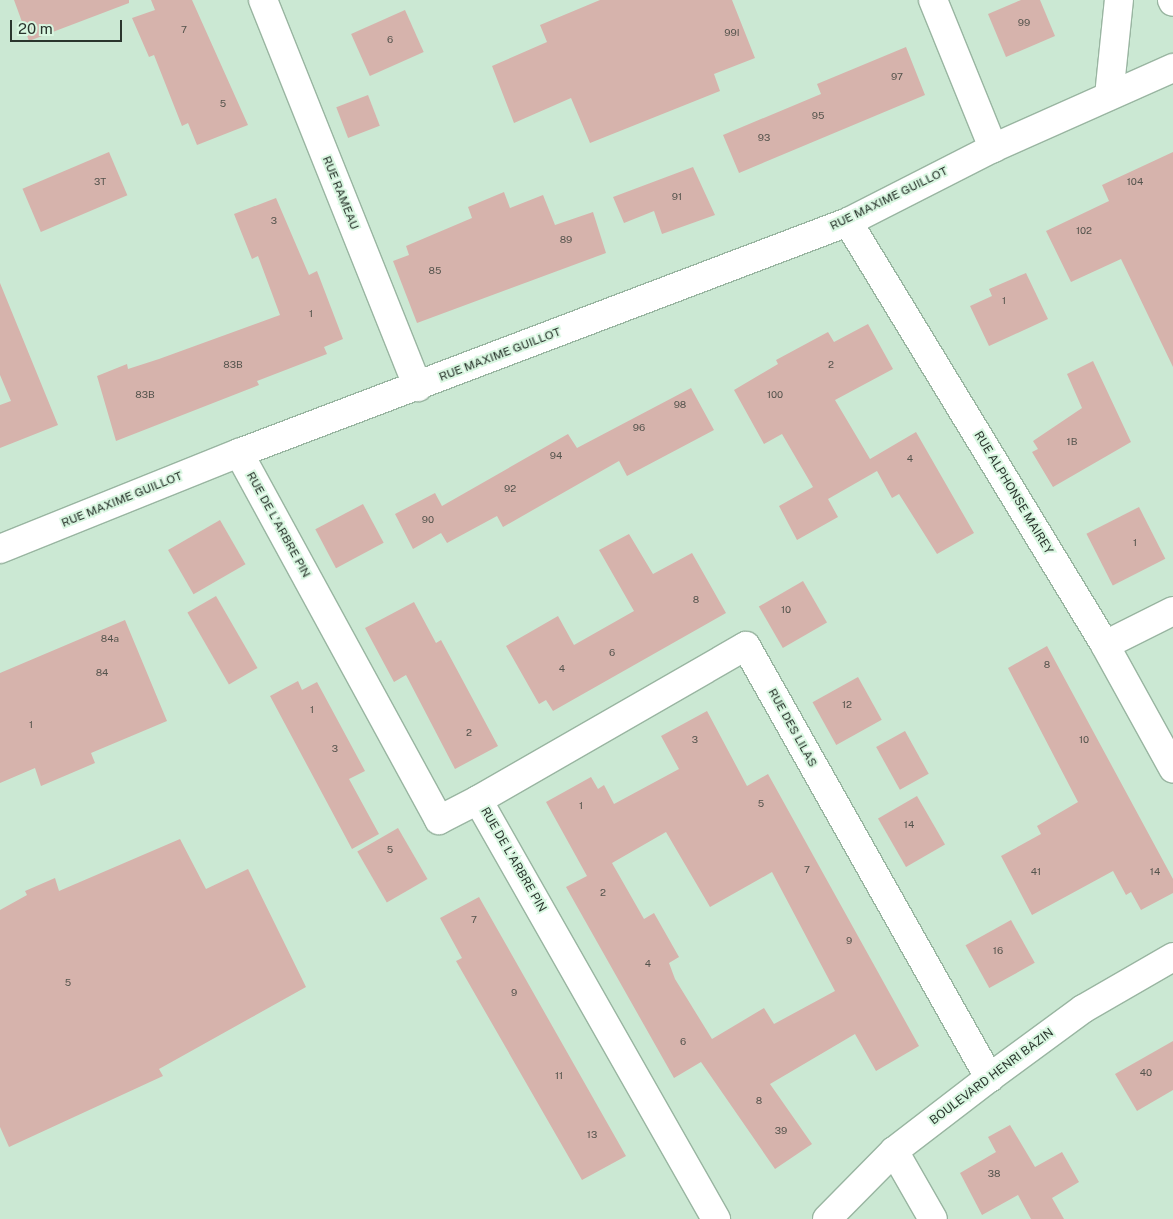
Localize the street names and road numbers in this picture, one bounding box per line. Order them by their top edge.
street label: RUE RAMEAU [319,154,361,232]
street label: RUE MAXIME GUILLOT [828,164,950,234]
street label: RUE MAXIME GUILLOT [437,325,563,385]
street label: RUE ALPHONSE MAIREY [971,429,1055,557]
street label: RUE MAXIME GUILLOT [60,469,184,531]
street label: RUE DE L'ARBRE PIN [243,470,313,580]
street label: RUE DES LILAS [765,686,819,770]
street label: RUE DE L'ARBRE PIN [477,805,549,915]
street label: BOULEVARD HENRI BAZIN [927,1026,1057,1128]

